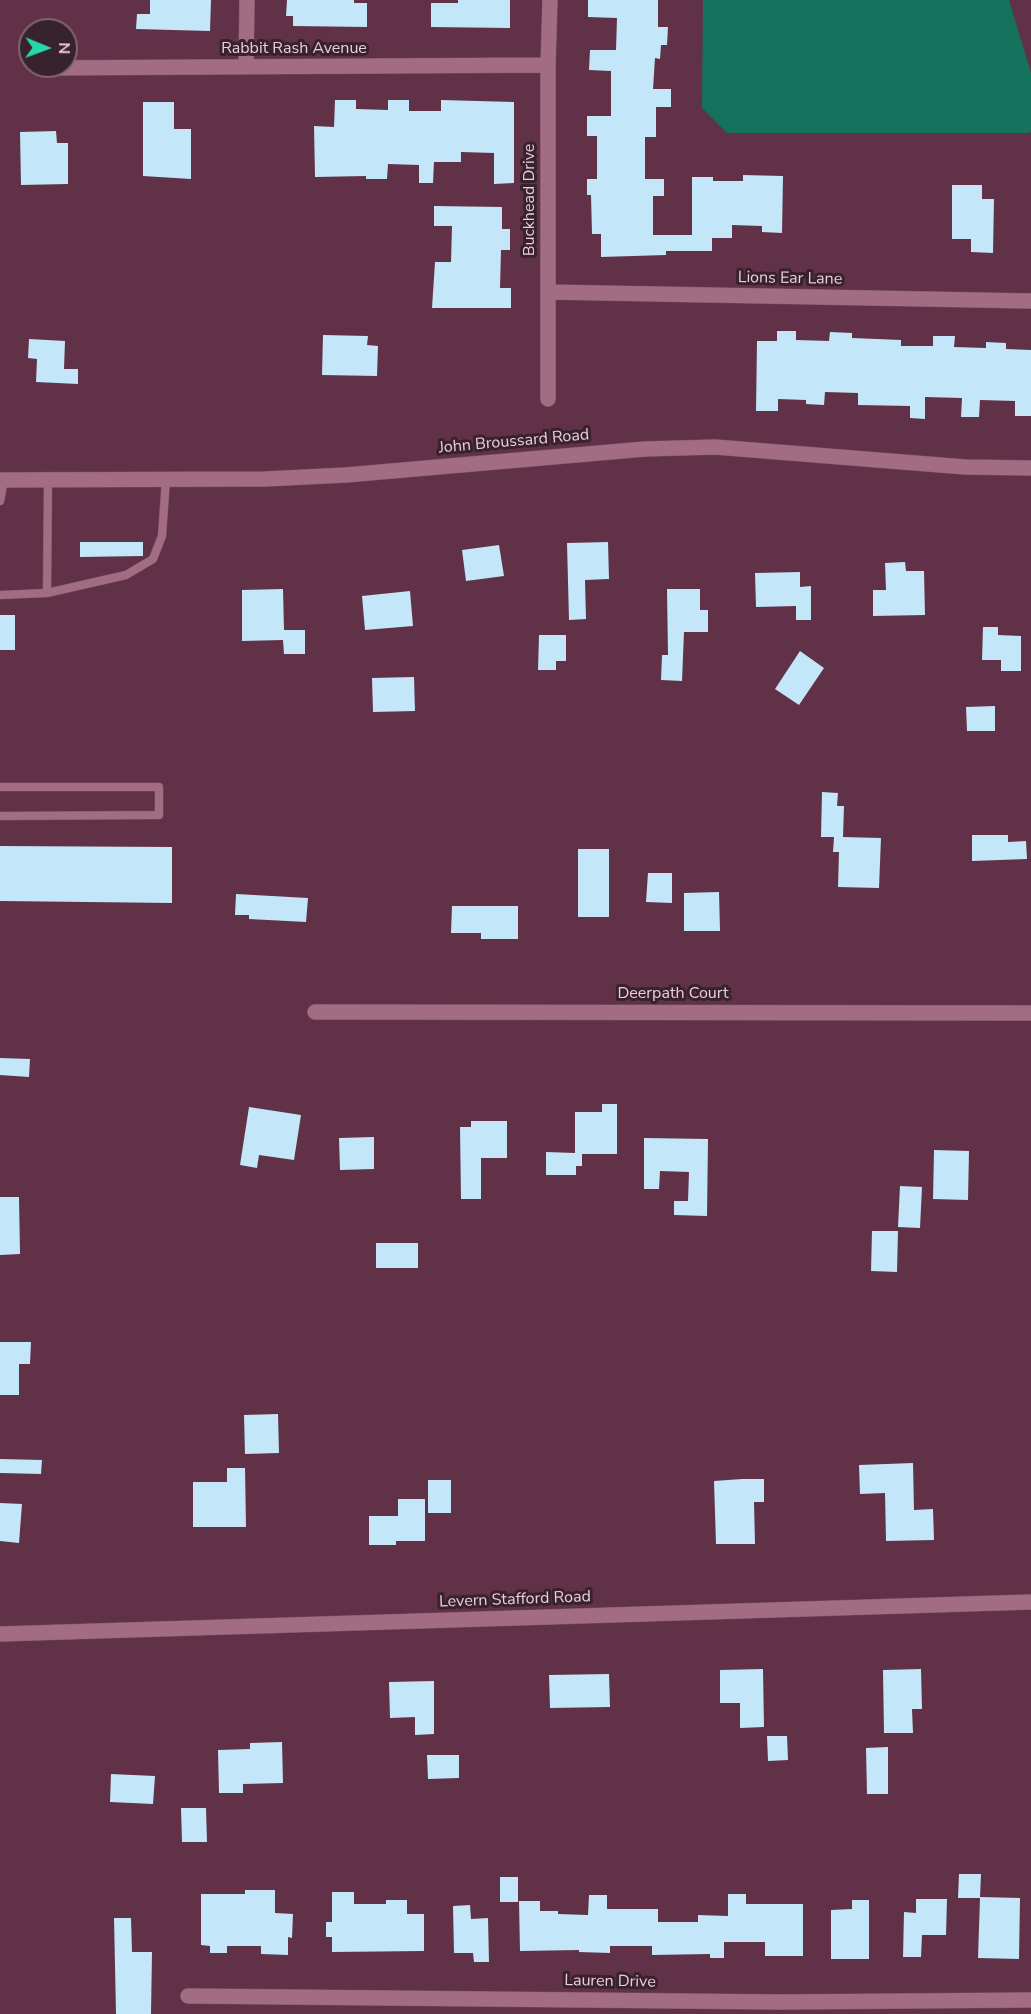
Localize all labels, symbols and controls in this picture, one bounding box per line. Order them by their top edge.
north arrow [18,18,78,78]
street label: Rabbit Rash Avenue [221,39,367,59]
text: N [53,42,75,54]
street label: Buckhead Drive [520,144,540,256]
street label: Lions Ear Lane [738,268,842,290]
street label: John Broussard Road [438,426,590,458]
street label: Deerpath Court [617,984,729,1004]
street label: Levern Stafford Road [439,1588,591,1612]
street label: Lauren Drive [564,1972,656,1992]

